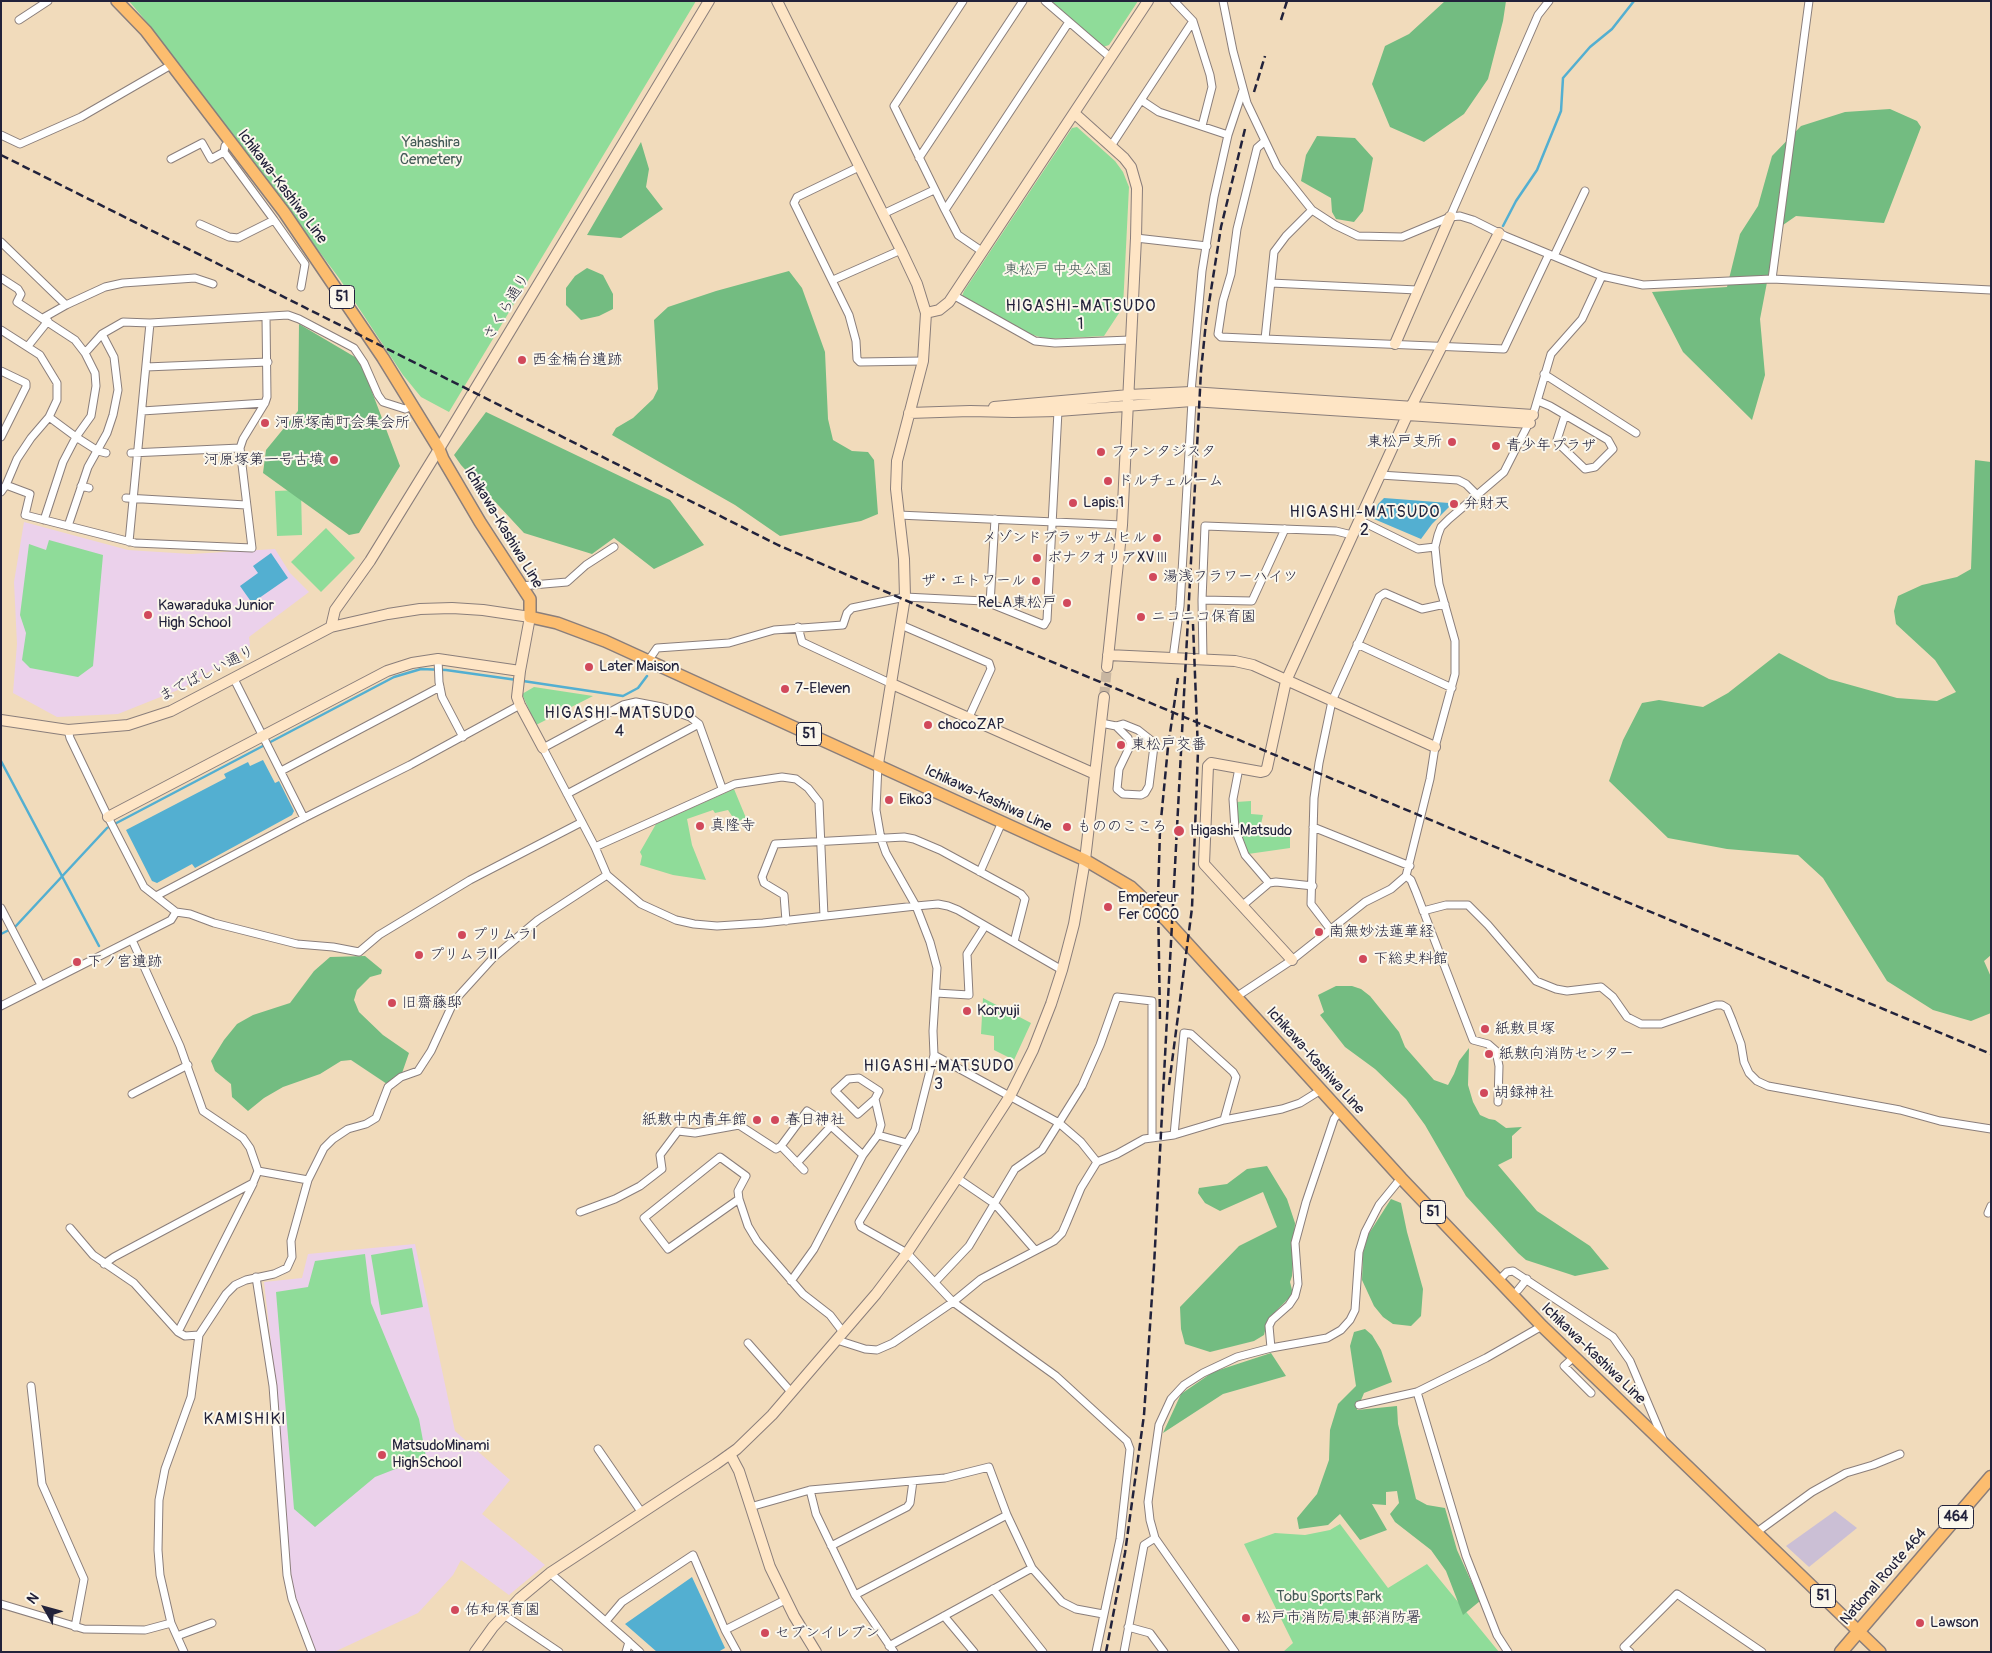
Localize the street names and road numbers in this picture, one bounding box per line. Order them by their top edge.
street label: Ichikawa-Kashiwa Line [233,126,331,248]
street label: さくら通り [480,270,534,344]
road number: 51 [330,286,354,308]
street label: Ichikawa-Kashiwa Line [460,464,546,592]
street label: までばしい通り [156,642,258,706]
road number: 51 [796,722,822,746]
street label: Ichikawa-Kashiwa Line [922,762,1054,836]
street label: Ichikawa-Kashiwa Line [1262,1004,1368,1118]
road number: 51 [1420,1200,1446,1224]
street label: Ichikawa-Kashiwa Line [1537,1300,1649,1408]
road number: 464 [1938,1505,1974,1528]
street label: National Route 464 [1837,1525,1931,1629]
road number: 51 [1810,1584,1836,1608]

